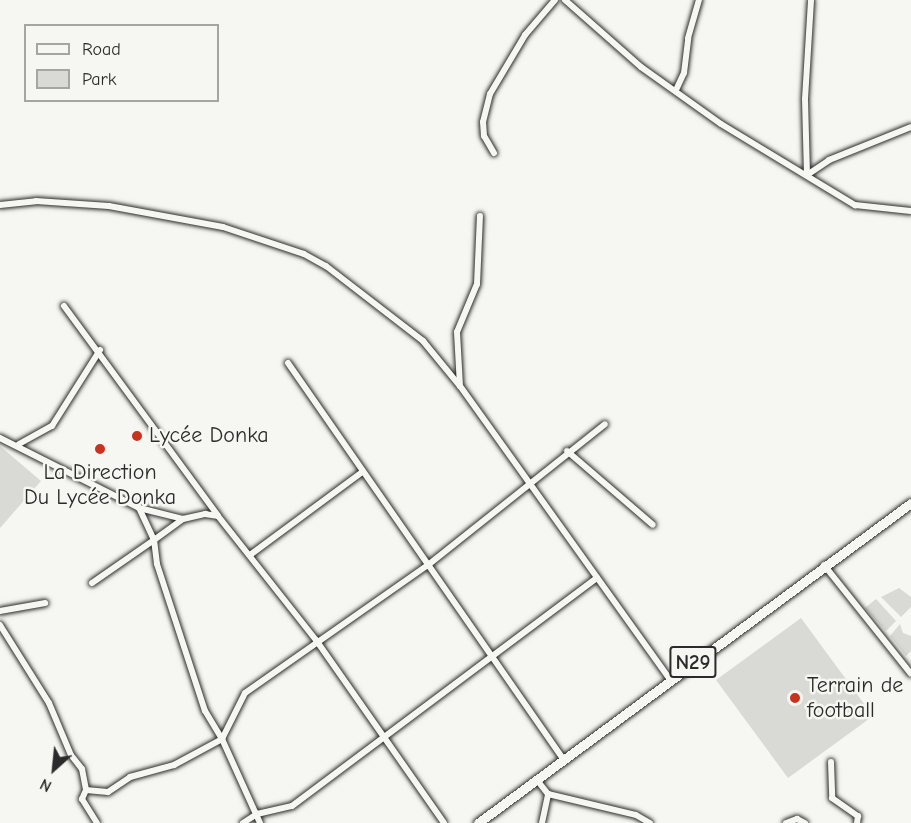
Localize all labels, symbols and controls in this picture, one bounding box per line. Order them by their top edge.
legend [24,24,219,102]
text: Road [82,39,121,60]
text: Park [82,69,116,90]
place label: Lycée Donka [149,423,269,449]
marker: Lycée Donka [130,429,144,443]
marker: La Direction Du Lycée Donka [93,442,107,456]
place label: La Direction Du Lycée Donka [24,459,176,511]
road number: N29 [669,644,717,680]
place label: Terrain de football [807,672,903,724]
marker: Terrain de football [788,691,802,705]
north arrow [24,739,84,799]
text: N [37,775,55,795]

